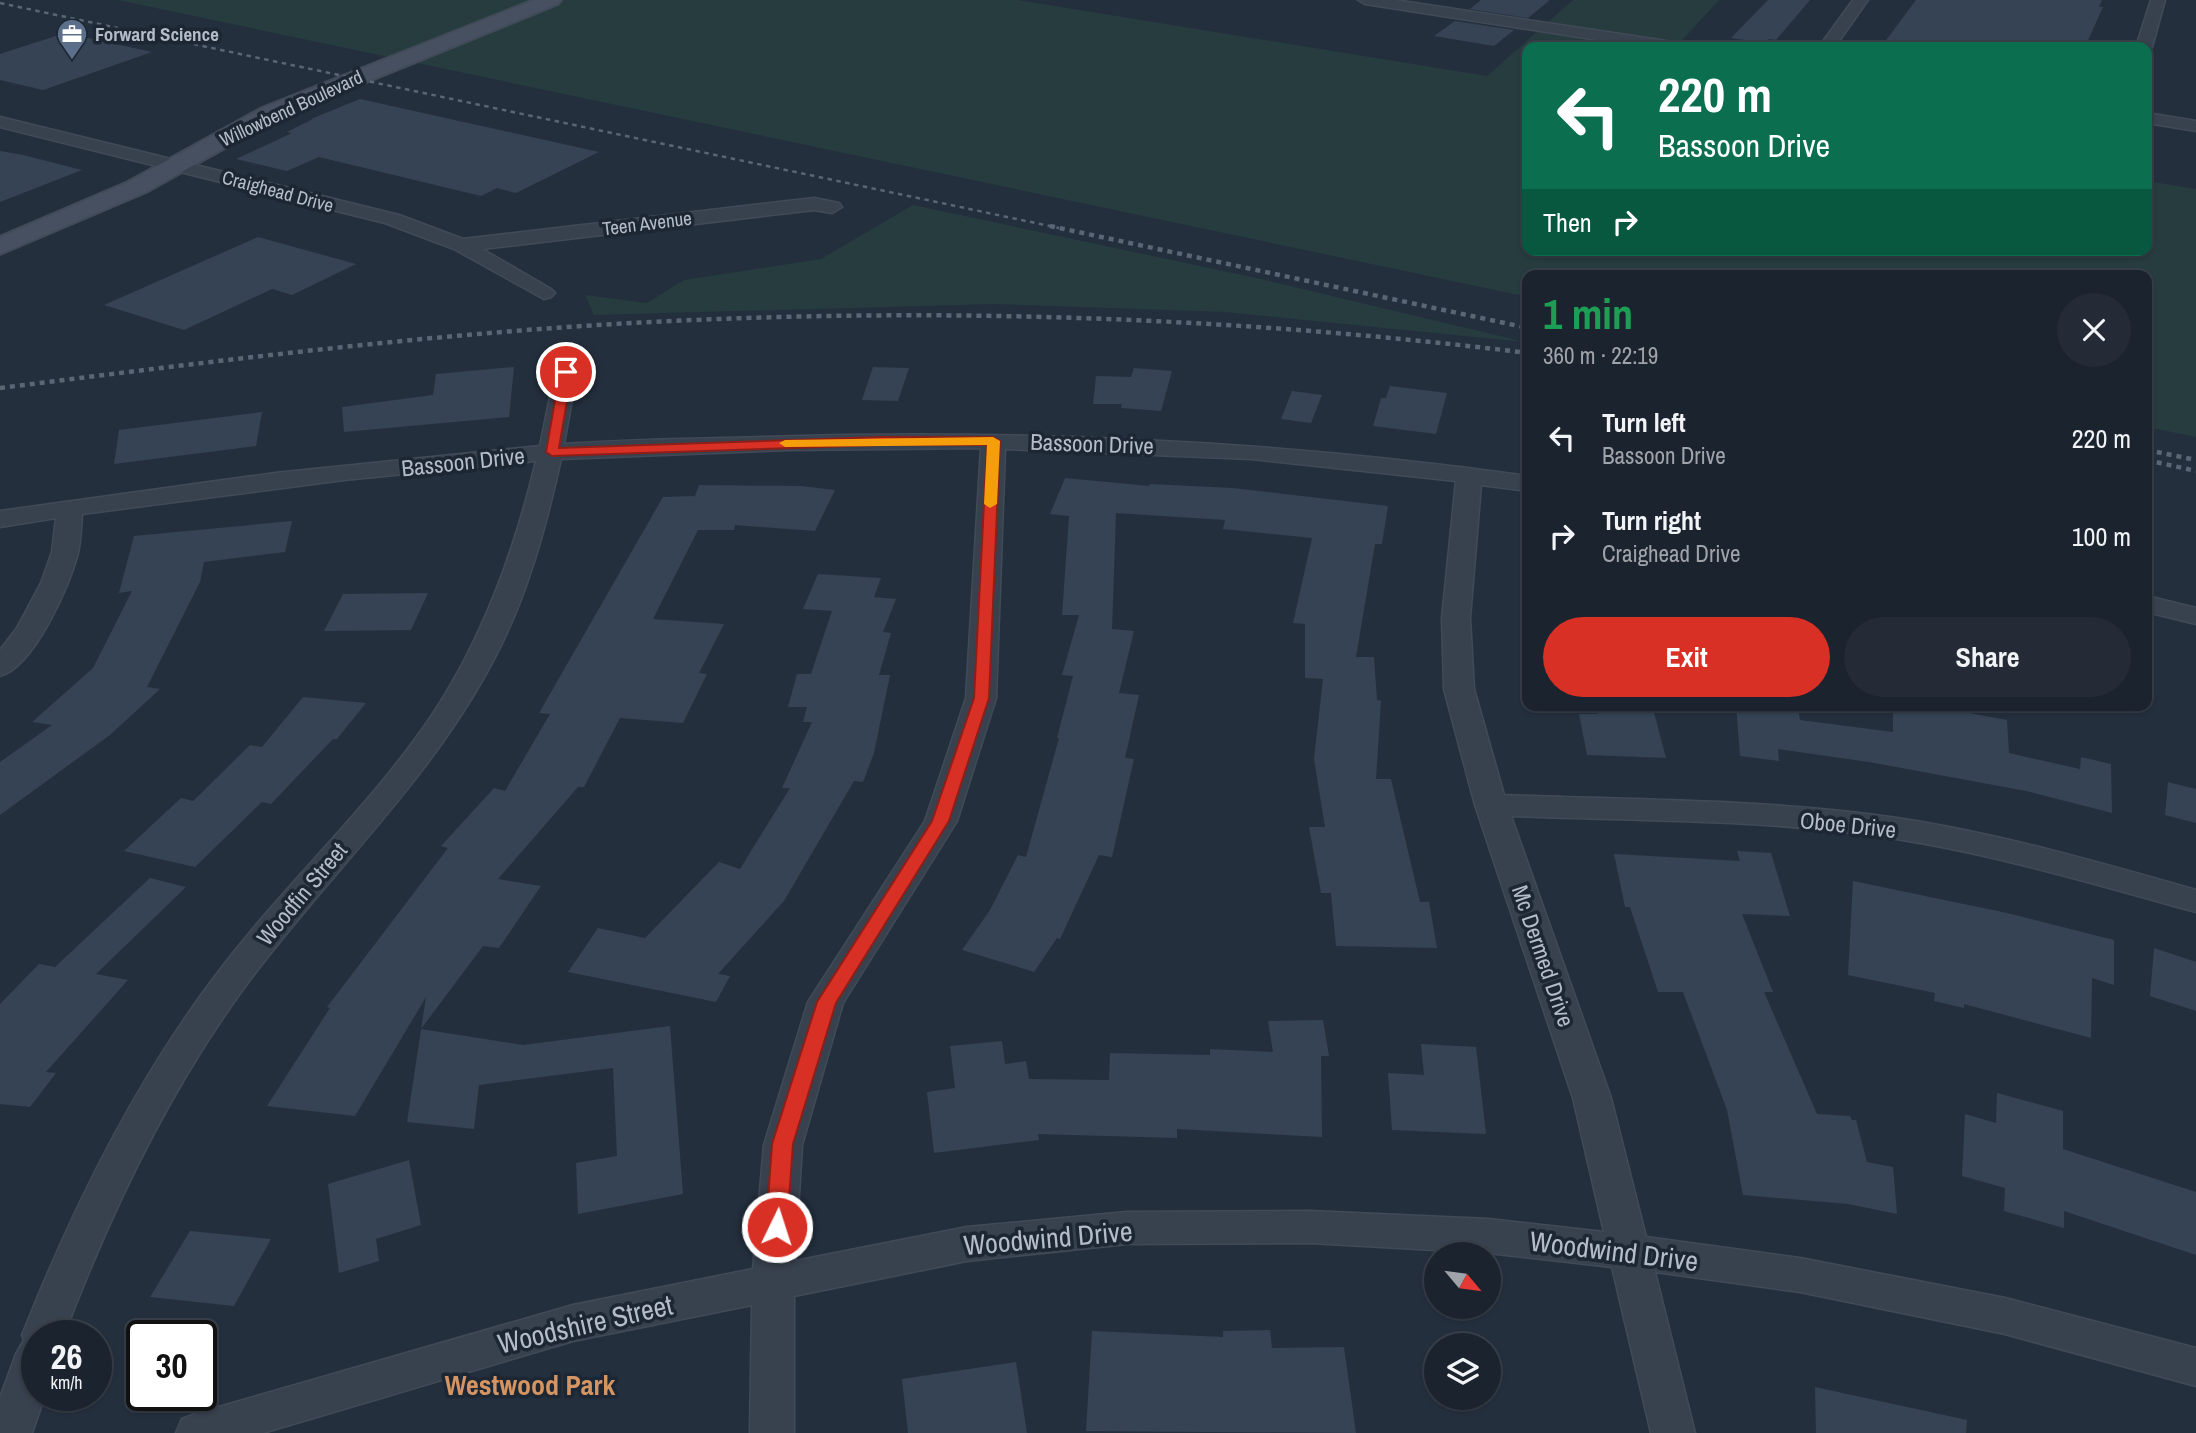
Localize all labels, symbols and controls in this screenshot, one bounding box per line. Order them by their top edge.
office icon: Forward Science [55,17,89,61]
place label: Forward Science [95,21,219,47]
text: 220 m [1658,61,1772,127]
street label: Willowbend Boulevard [215,63,367,153]
icon: left [1543,70,1634,161]
text: Bassoon Drive [1658,124,1830,167]
street label: Craighead Drive [219,164,337,218]
icon: right [1606,203,1644,241]
street label: Teen Avenue [601,205,693,241]
text: Then [1543,205,1592,240]
text: 1 min [1543,286,1633,342]
button: close [2057,293,2131,367]
text: 360 m · 22:19 [1543,340,1658,371]
pin [536,342,596,402]
icon: arrive [547,353,585,391]
text: Turn left [1602,405,1686,440]
icon: left [1543,419,1581,457]
text: 220 m [2072,421,2131,456]
street label: Bassoon Drive [1030,426,1154,461]
street label: Bassoon Drive [400,440,526,483]
text: Bassoon Drive [1602,440,1726,471]
text: Turn right [1602,503,1701,538]
icon: right [1543,517,1581,555]
text: 100 m [2072,519,2131,554]
text: Craighead Drive [1602,538,1740,569]
button: Exit [1543,617,1830,697]
button: Share [1844,617,2131,697]
street label: Oboe Drive [1798,804,1898,845]
street label: Woodfin Street [249,836,354,952]
street label: Mc Dermed Drive [1505,881,1582,1031]
position arrow [740,1190,814,1264]
street label: Woodwind Drive [962,1212,1134,1264]
street label: Woodwind Drive [1528,1222,1700,1280]
north arrow [1424,1242,1502,1320]
map controls [1424,1242,1501,1410]
street label: Woodshire Street [494,1285,676,1363]
speed limit sign: 30 [126,1320,217,1411]
text: 26 [51,1333,82,1380]
button: layers [1424,1333,1501,1410]
district label: Westwood Park [445,1366,616,1404]
text: km/h [51,1370,83,1395]

